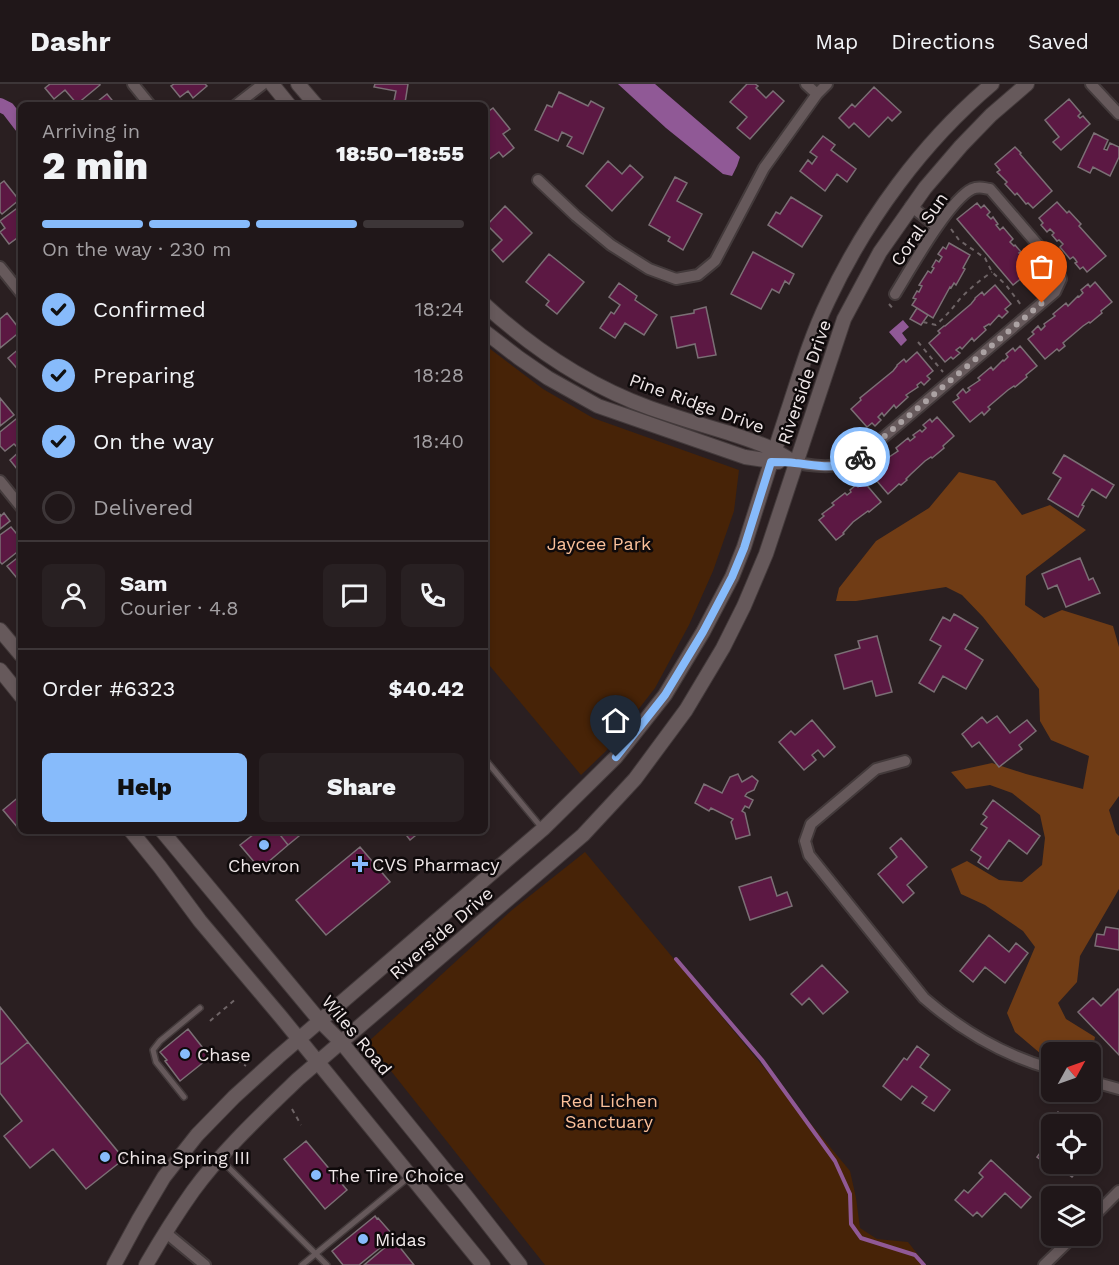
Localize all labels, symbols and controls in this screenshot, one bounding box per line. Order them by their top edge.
text: Dashr [30,25,110,58]
text: Map [815,29,858,54]
text: Directions [891,29,995,54]
text: Saved [1028,29,1089,54]
text: Arriving in [42,119,140,143]
text: 18:50–18:55 [336,141,464,166]
text: 2 min [42,143,148,188]
street label: Coral Sun [886,188,952,270]
text: On the way · 230 m [42,237,231,261]
pin [1016,241,1067,303]
icon: bag [1025,250,1058,283]
icon: check [42,293,75,326]
text: Confirmed [93,297,206,322]
text: 18:24 [415,297,464,321]
street label: Riverside Drive [773,317,835,447]
icon: check [42,359,75,392]
text: Preparing [93,363,194,388]
text: 18:28 [414,363,464,387]
street label: Pine Ridge Drive [627,369,767,437]
icon: check [42,425,75,458]
courier [830,427,890,487]
text: On the way [93,429,214,454]
text: 18:40 [413,429,464,453]
icon: bike [844,441,877,474]
text: Delivered [93,495,193,520]
park label: Jaycee Park [547,533,651,554]
button: person [42,564,105,627]
button: chat [323,564,386,627]
button: phone [401,564,464,627]
text: Sam [120,571,168,596]
text: Courier · 4.8 [120,596,239,620]
text: Order #6323 [42,676,175,701]
text: $40.42 [388,676,464,701]
pin [590,695,641,757]
icon: home [599,704,632,737]
button: Help [42,753,247,822]
button: Share [259,753,464,822]
marker: Chevron [257,838,271,852]
place label: CVS Pharmacy [372,854,500,875]
place label: Chevron [228,855,300,876]
marker: CVS Pharmacy [353,857,367,871]
street label: Riverside Drive [385,882,497,984]
street label: Wiles Road [318,991,396,1079]
north arrow [1041,1042,1101,1102]
map controls [1041,1042,1101,1246]
place label: Chase [197,1044,251,1065]
marker: Chase [178,1047,192,1061]
park label: Red Lichen Sanctuary [560,1090,658,1132]
button: locate [1041,1114,1101,1174]
place label: China Spring III [117,1147,250,1168]
marker: China Spring III [98,1150,112,1164]
place label: The Tire Choice [328,1165,464,1186]
marker: The Tire Choice [309,1168,323,1182]
button: layers [1041,1186,1101,1246]
place label: Midas [375,1229,426,1250]
marker: Midas [356,1232,370,1246]

